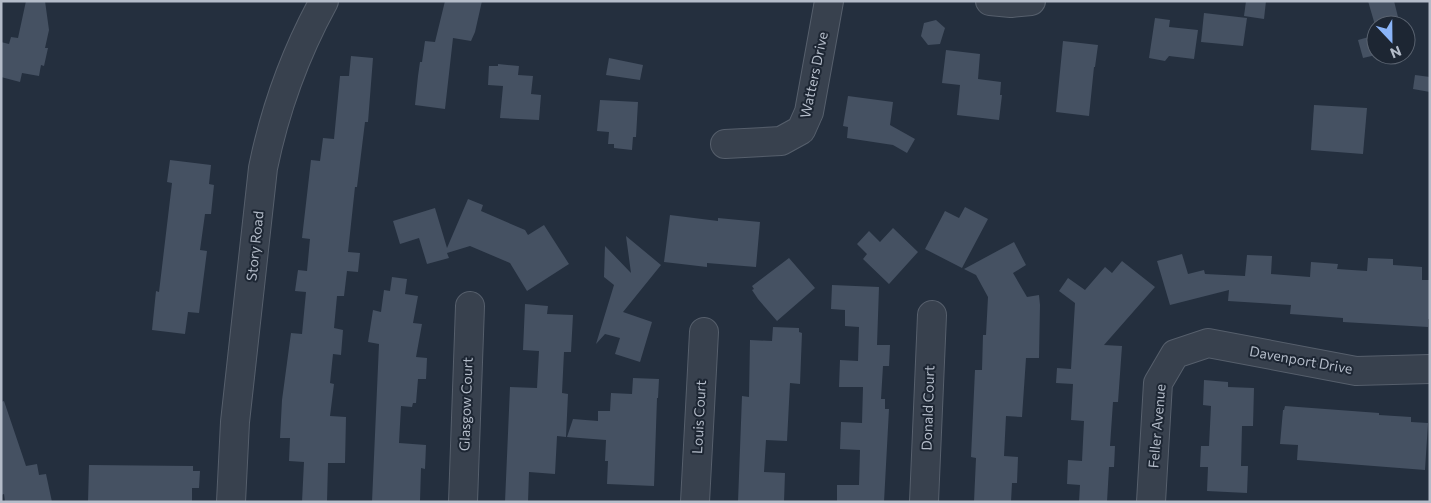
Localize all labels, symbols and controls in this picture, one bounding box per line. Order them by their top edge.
north arrow [1366,15,1416,65]
street label: Watters Drive [796,30,831,120]
text: N [1388,43,1404,62]
street label: Story Road [242,210,267,282]
street label: Davenport Drive [1248,342,1354,377]
street label: Glasgow Court [455,356,476,451]
street label: Donald Court [918,365,937,451]
street label: Louis Court [688,379,709,454]
street label: Feller Avenue [1144,383,1169,469]

